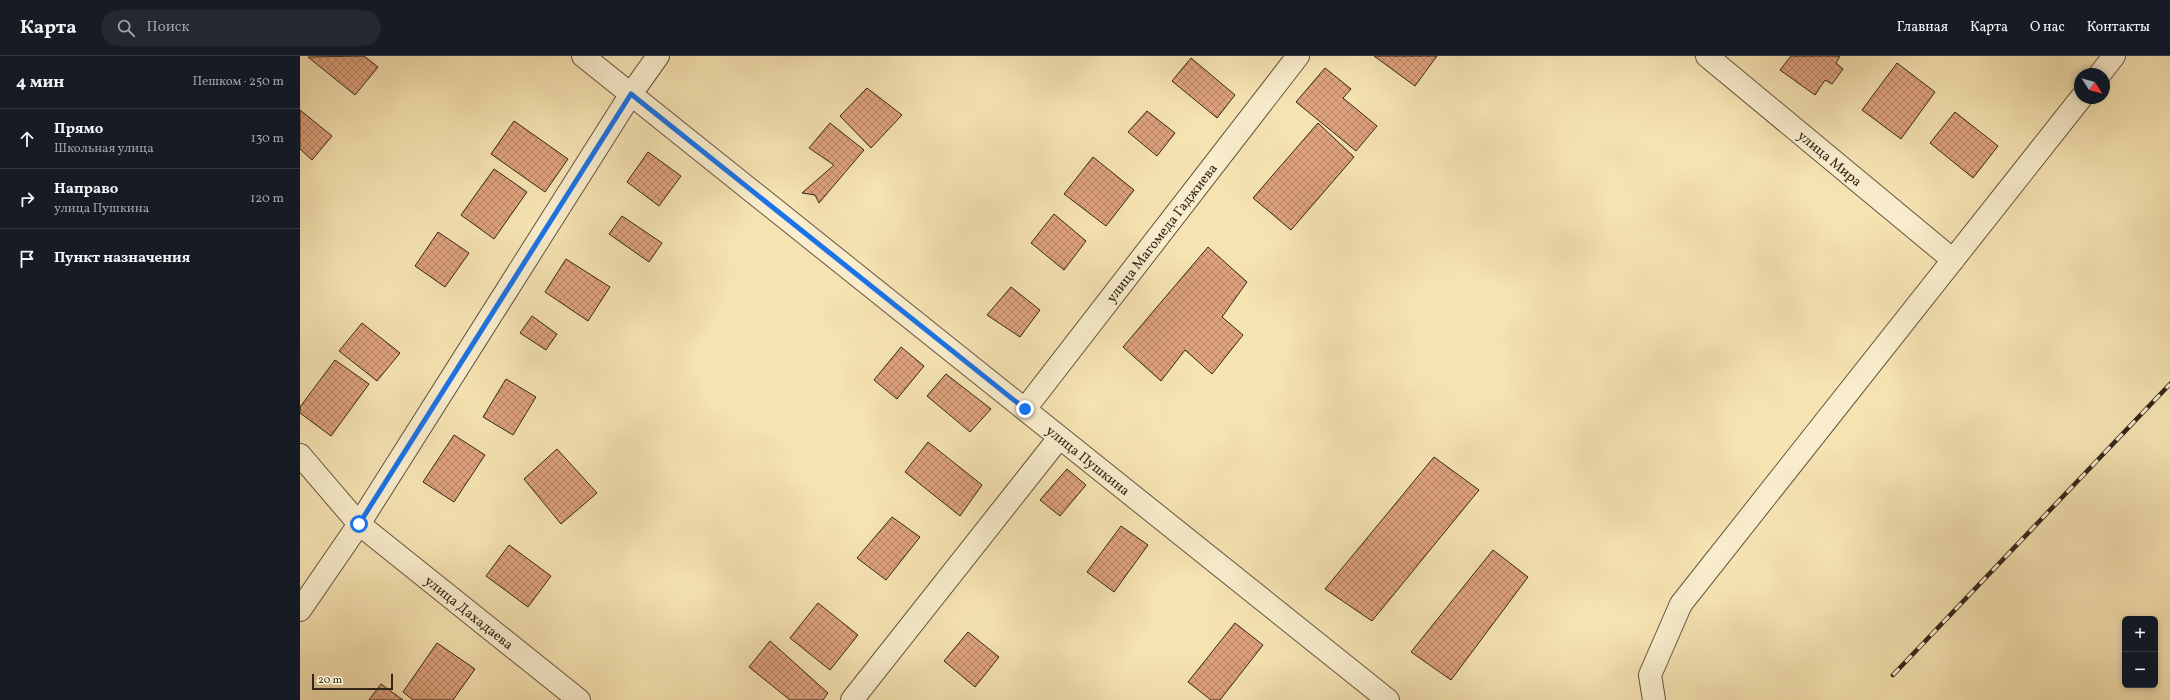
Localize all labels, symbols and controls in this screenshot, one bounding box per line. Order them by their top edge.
search box [101,10,381,46]
text: Карта [20,15,77,41]
icon: search [115,17,137,39]
text: Поиск [147,17,190,38]
text: Главная [1897,18,1948,37]
text: Карта [1970,18,2008,37]
text: О нас [2030,18,2065,37]
text: Контакты [2087,18,2150,37]
north arrow [2074,68,2110,104]
text: 4 мин [16,71,64,94]
text: Пешком · 250 m [192,73,284,91]
text: Прямо [54,119,103,140]
street label: улица Мира [1793,127,1865,192]
icon: ahead [16,128,38,150]
text: 130 m [251,130,284,148]
text: Школьная улица [54,140,154,158]
street label: улица Магомеда Гаджиева [1103,160,1223,307]
text: Направо [54,179,118,200]
icon: right [16,188,38,210]
text: 120 m [250,190,284,208]
text: улица Пушкина [54,200,149,218]
icon: arrive [16,248,38,270]
text: Пункт назначения [54,248,190,269]
route end [1016,400,1034,418]
street label: улица Пушкина [1041,422,1133,501]
route start [350,515,368,533]
street label: улица Дахадаева [420,572,517,655]
map controls [2122,616,2158,688]
button: + [2122,616,2158,652]
button: − [2122,652,2158,688]
scale bar [312,672,393,691]
text: 20 m [318,673,342,688]

